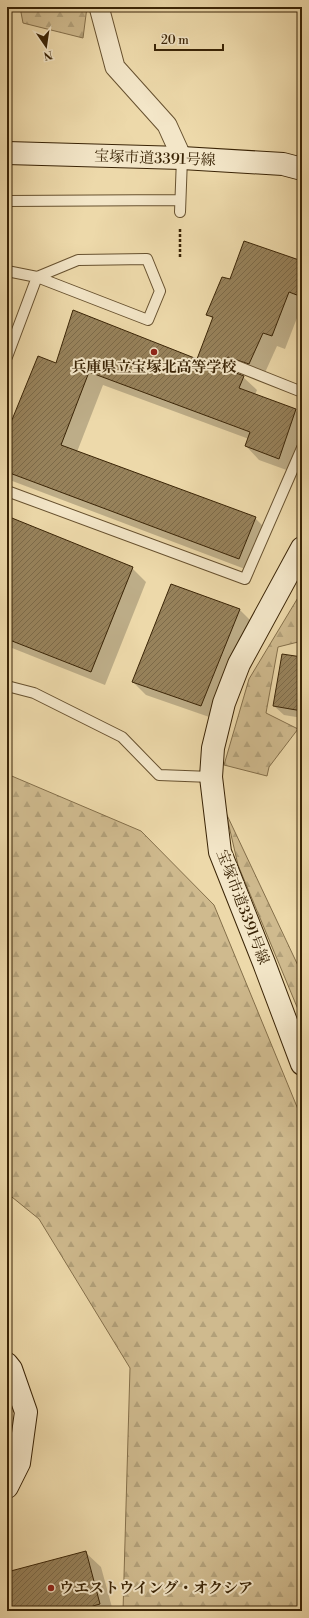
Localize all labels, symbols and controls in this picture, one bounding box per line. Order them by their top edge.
north arrow [26,26,66,66]
scale bar [155,26,223,52]
text: 20 m [161,33,189,48]
text: N [42,47,54,63]
street label: 宝塚市道3391号線 [94,147,216,170]
marker: 兵庫県立宝塚北高等学校 [149,347,159,357]
place label: 兵庫県立宝塚北高等学校 [71,358,237,377]
street label: 宝塚市道3391号線 [212,847,273,967]
place label: ウエストウイング・オクシア [59,1579,253,1598]
marker: ウエストウイング・オクシア [46,1583,56,1593]

